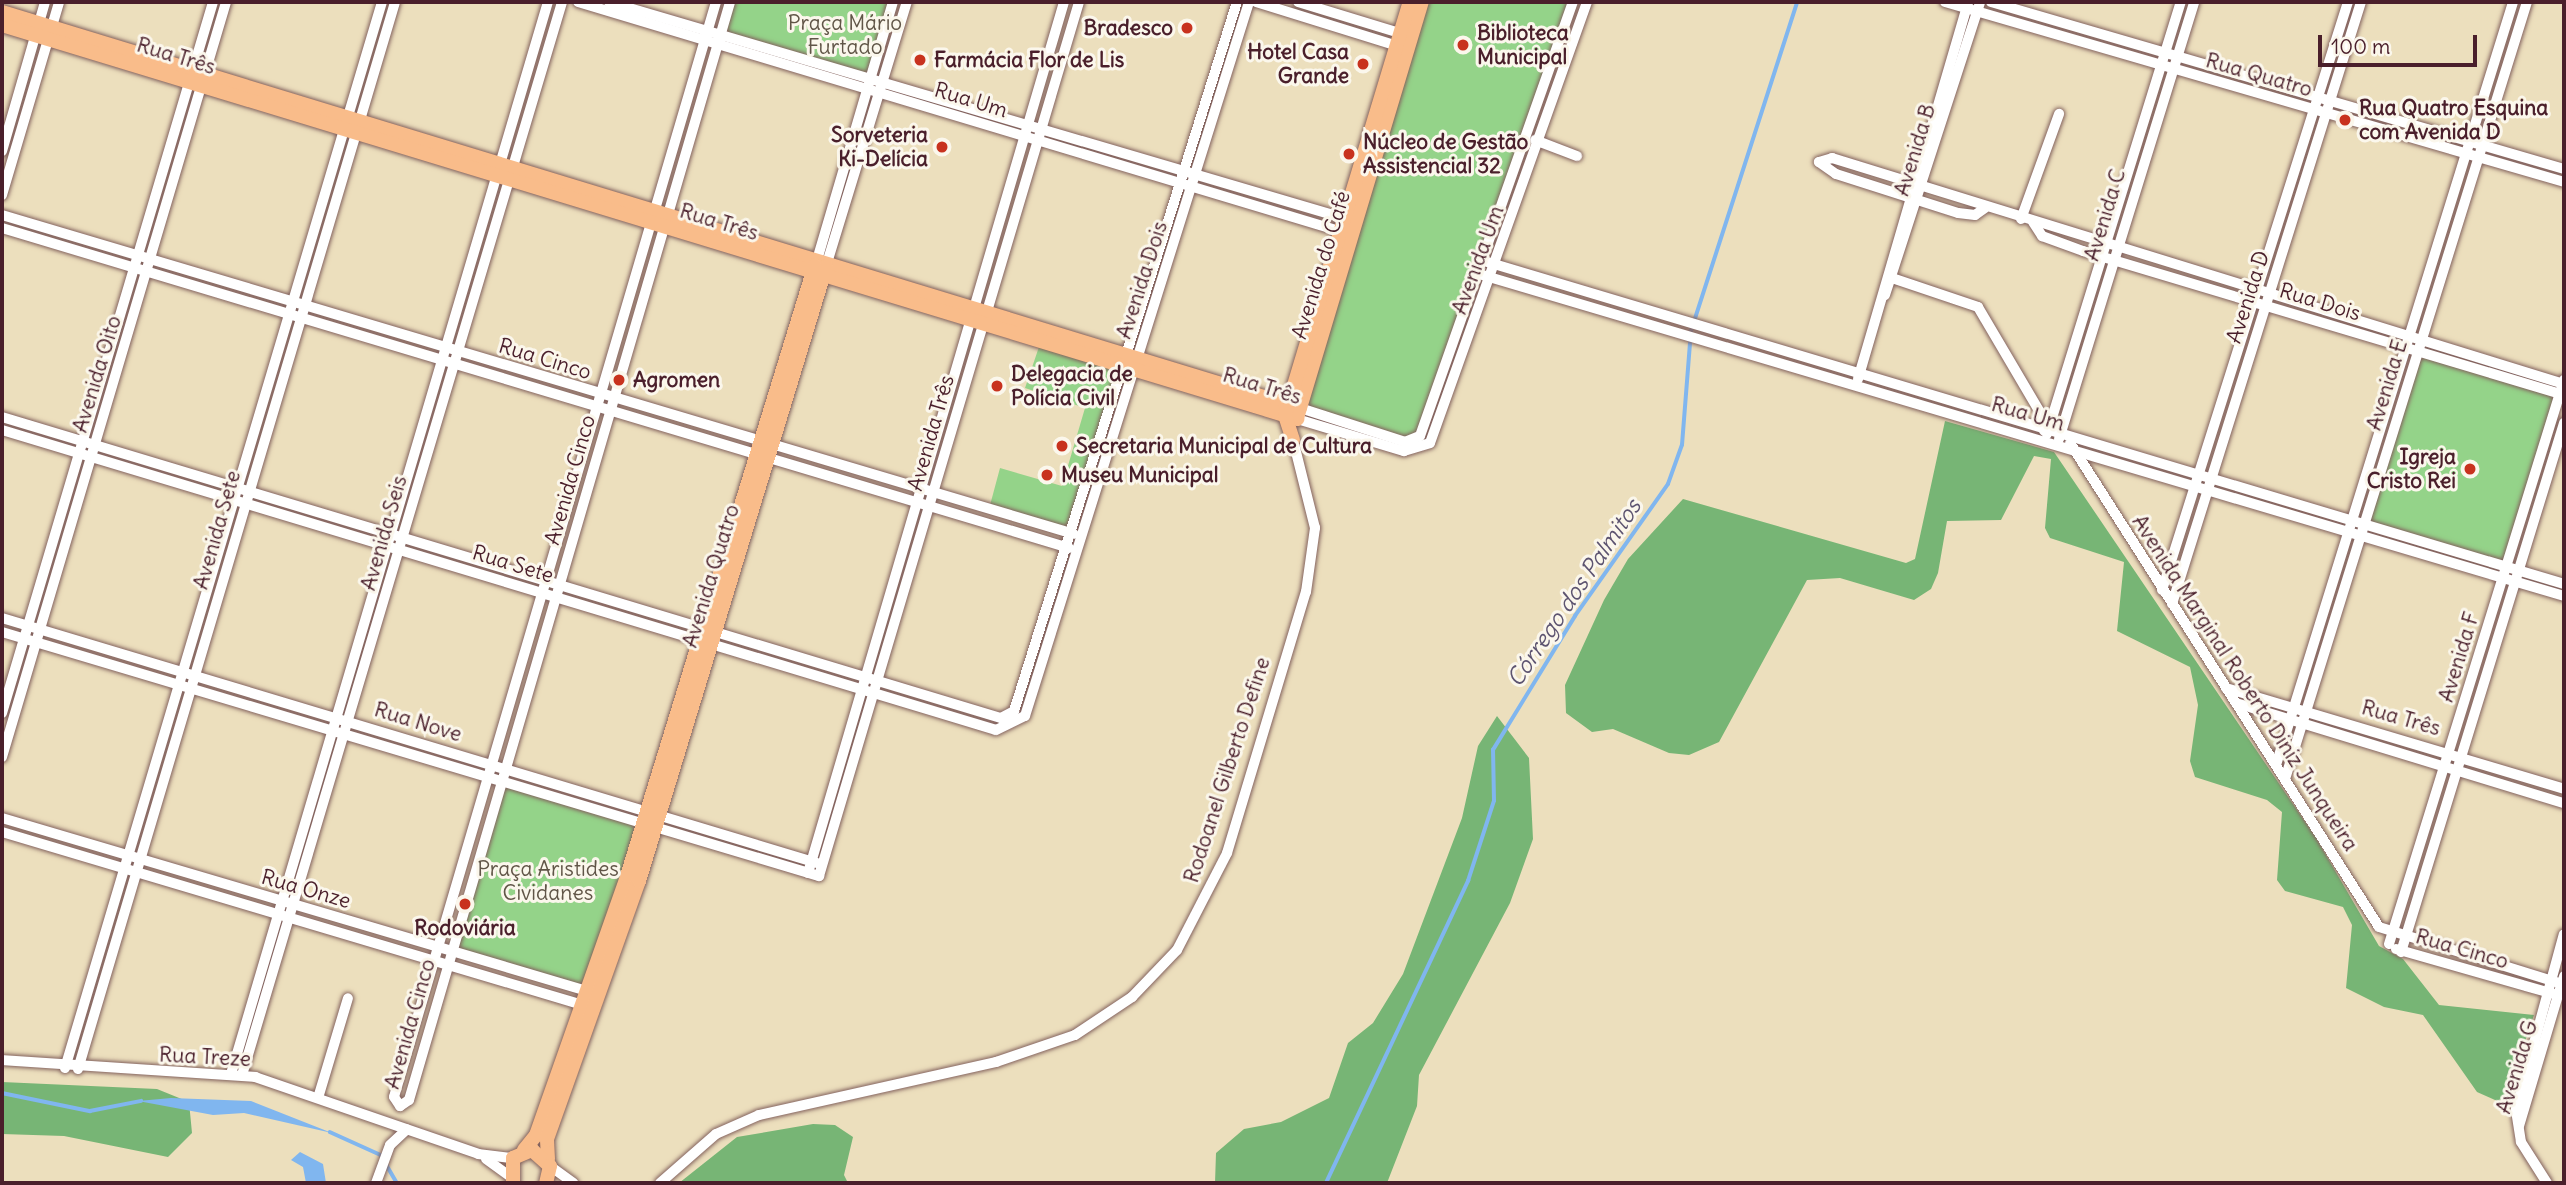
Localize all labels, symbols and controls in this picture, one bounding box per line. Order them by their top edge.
park label: Praça Mário Furtado [788,10,902,60]
place label: Bradesco [1084,15,1173,41]
marker: Bradesco [1179,20,1195,36]
place label: Biblioteca Municipal [1477,20,1569,70]
scale bar [2321,21,2480,65]
street label: Rua Três [134,32,218,80]
text: 100 m [2331,33,2390,60]
marker: Biblioteca Municipal [1455,37,1471,53]
place label: Hotel Casa Grande [1247,39,1349,89]
place label: Farmácia Flor de Lis [934,47,1124,73]
street label: Rua Quatro [2203,48,2315,102]
marker: Farmácia Flor de Lis [912,52,928,68]
marker: Hotel Casa Grande [1355,56,1371,72]
street label: Rua Um [931,77,1011,123]
place label: Rua Quatro Esquina com Avenida D [2359,95,2548,145]
street label: Avenida B [1889,101,1941,199]
marker: Rua Quatro Esquina com Avenida D [2337,112,2353,128]
place label: Sorveteria Ki-Delícia [831,122,928,172]
place label: Núcleo de Gestão Assistencial 32 [1363,129,1528,179]
marker: Sorveteria Ki-Delícia [934,139,950,155]
marker: Núcleo de Gestão Assistencial 32 [1341,146,1357,162]
street label: Avenida C [2079,166,2131,264]
street label: Avenida do Café [1287,188,1355,342]
street label: Rua Três [677,198,761,246]
street label: Avenida Um [1447,202,1509,318]
street label: Avenida Dois [1111,218,1173,342]
street label: Avenida D [2221,247,2275,347]
street label: Rua Dois [2276,278,2364,326]
street label: Avenida Oito [67,313,127,435]
street label: Rua Cinco [496,333,594,385]
street label: Avenida E [2361,337,2413,433]
place label: Delegacia de Polícia Civil [1011,361,1133,411]
street label: Rua Três [1220,362,1304,410]
place label: Agromen [633,367,720,393]
marker: Agromen [611,372,627,388]
street label: Avenida Três [902,372,960,494]
marker: Delegacia de Polícia Civil [989,378,1005,394]
street label: Rua Um [1988,392,2068,436]
street label: Avenida Cinco [539,412,601,548]
place label: Secretaria Municipal de Cultura [1076,433,1372,459]
marker: Secretaria Municipal de Cultura [1054,438,1070,454]
place label: Igreja Cristo Rei [2367,444,2456,494]
marker: Igreja Cristo Rei [2462,461,2478,477]
place label: Museu Municipal [1061,462,1218,488]
marker: Museu Municipal [1039,467,1055,483]
street label: Avenida Sete [188,468,246,592]
street label: Avenida Seis [356,473,412,593]
water label: Córrego dos Palmitos [1501,494,1647,692]
street label: Avenida Quatro [677,501,745,651]
street label: Avenida Marginal Roberto Diniz Junqueira [2127,510,2363,856]
street label: Rua Sete [469,540,557,588]
street label: Avenida F [2433,609,2485,705]
street label: Rodoanel Gilberto Define [1179,654,1275,886]
street label: Rua Três [2359,695,2443,741]
street label: Rua Nove [371,697,465,747]
park label: Praça Aristides Cividanes [477,856,619,906]
street label: Rua Onze [258,864,354,914]
marker: Rodoviária [457,896,473,912]
place label: Rodoviária [414,915,516,941]
street label: Rua Cinco [2413,924,2511,974]
street label: Avenida Cinco [379,956,441,1092]
street label: Avenida G [2491,1017,2543,1117]
street label: Rua Treze [158,1042,252,1072]

